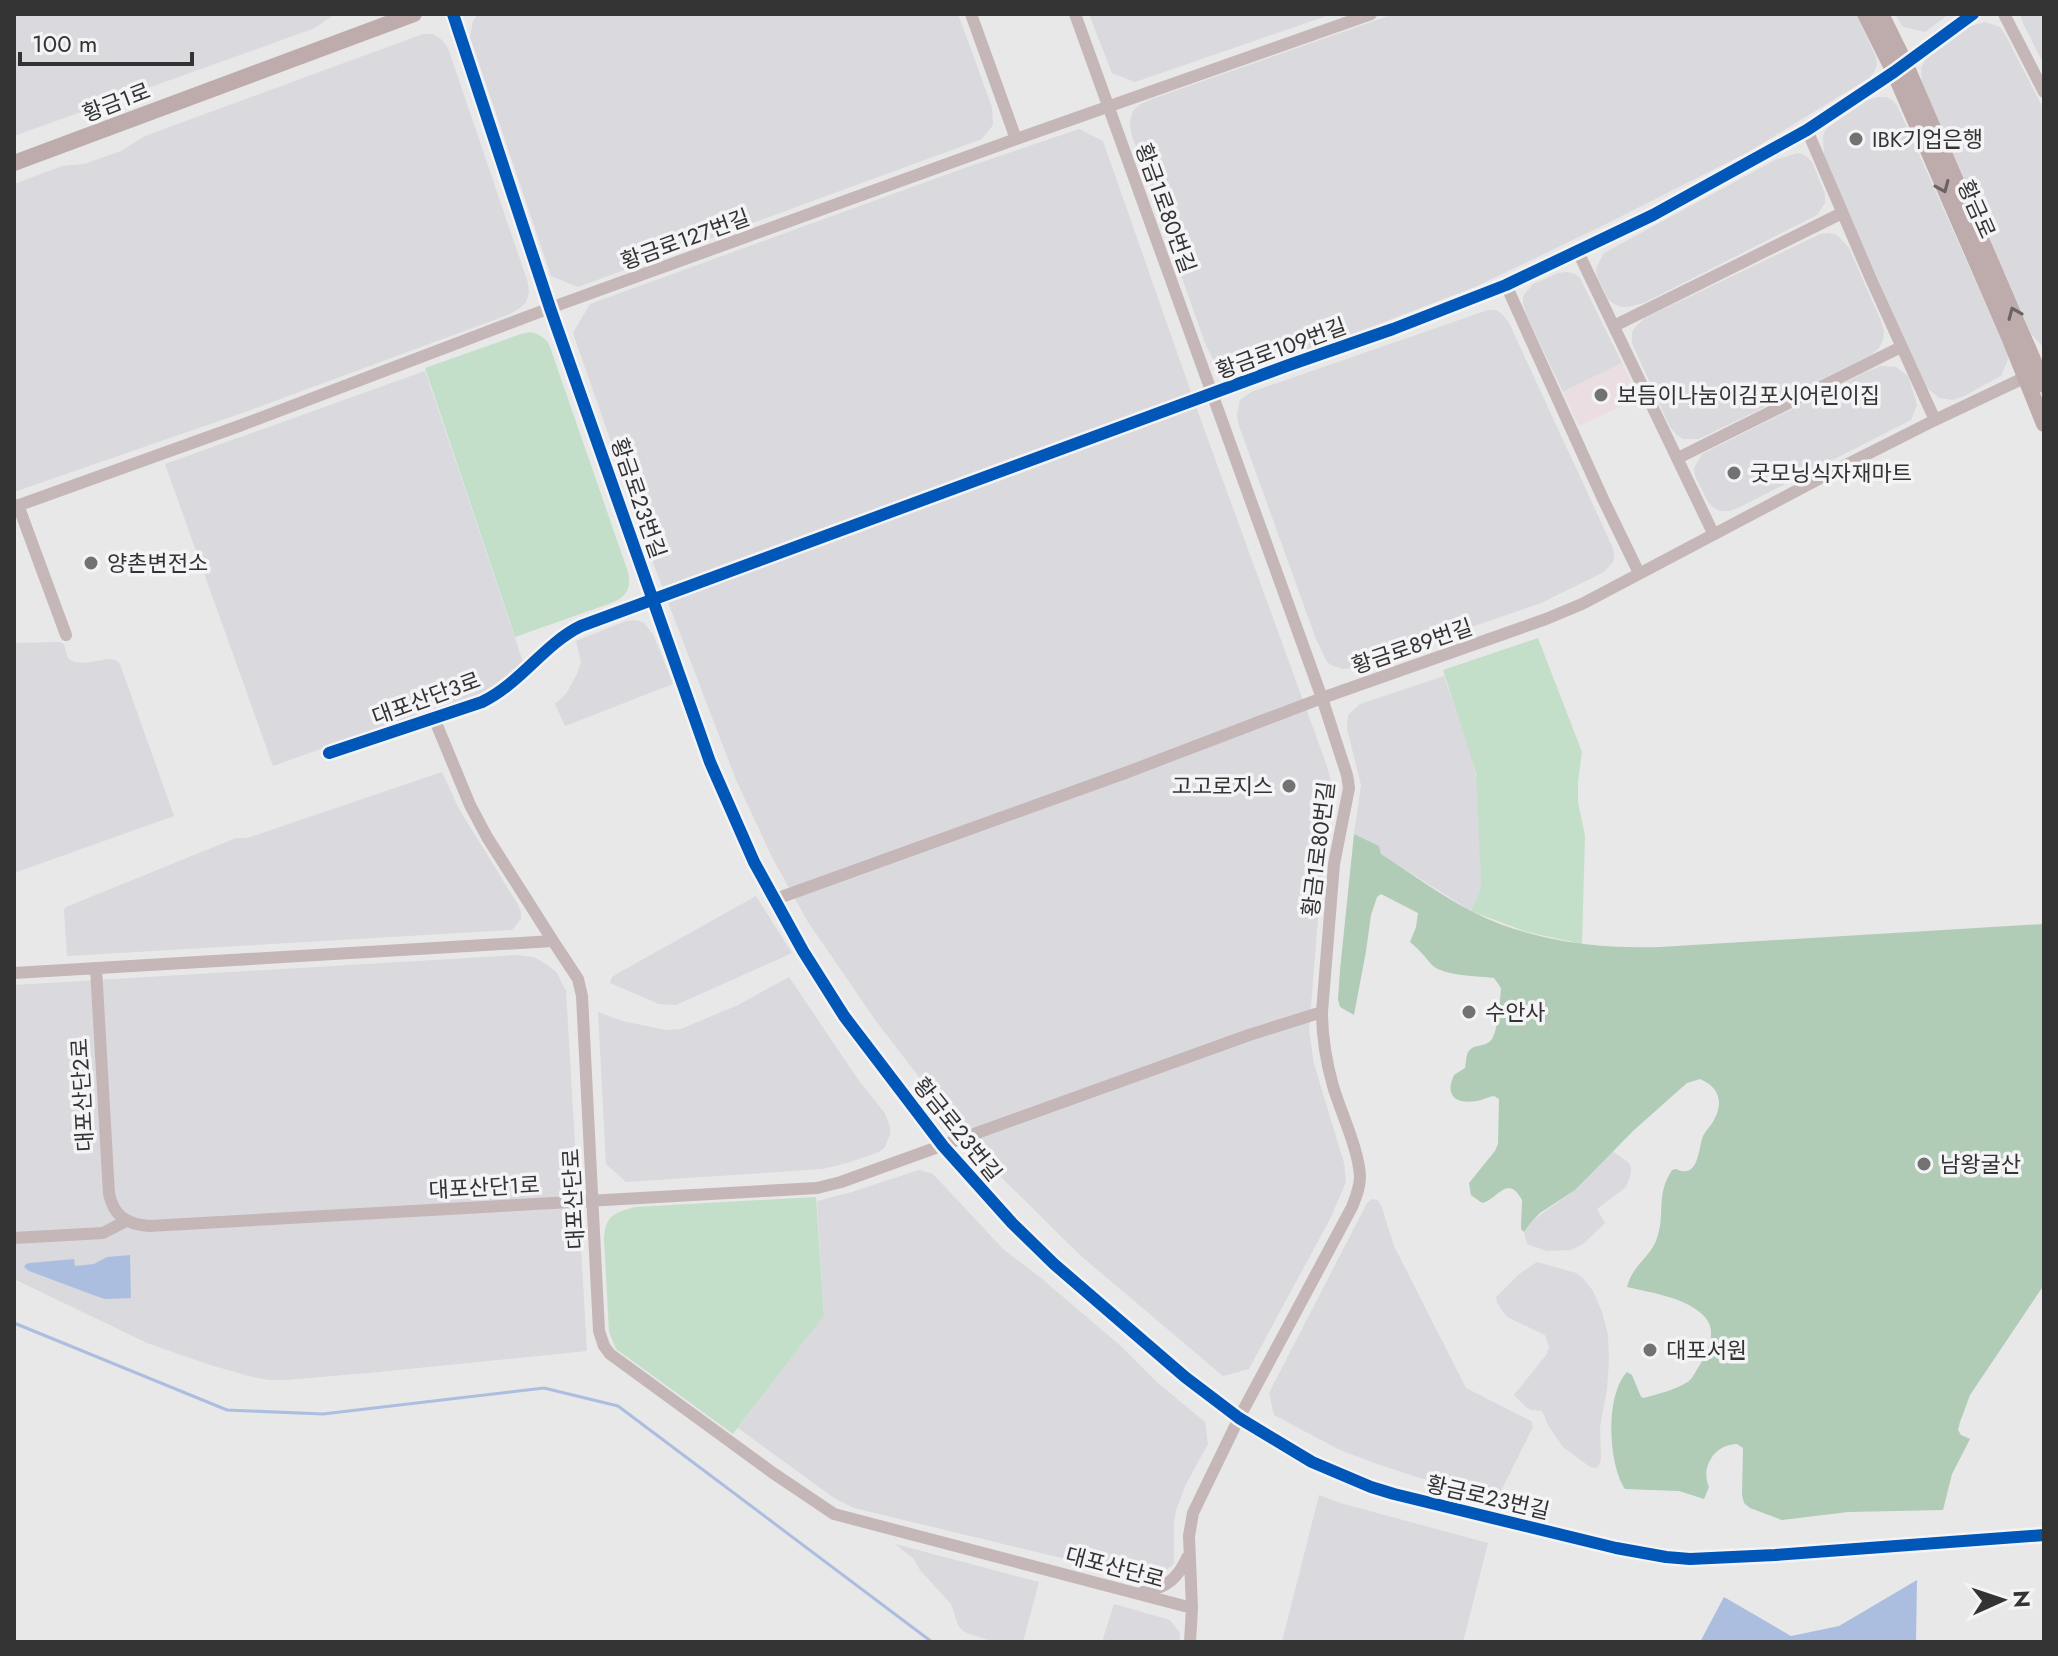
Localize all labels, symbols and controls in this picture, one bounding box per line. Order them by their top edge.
scale bar [20,16,192,66]
text: 100 m [32,26,98,61]
street label: 황금1로 [77,74,155,130]
place label: IBK기업은행 [1872,123,1983,155]
marker: IBK기업은행 [1847,130,1865,148]
street label: 황금1로80번길 [1128,138,1204,278]
street label: 황금로 [1950,175,2004,243]
one-way arrow [1934,179,1950,193]
street label: 황금로127번길 [616,201,754,277]
one-way arrow [2007,307,2023,321]
street label: 황금로109번길 [1211,310,1351,386]
place label: 보듬이나눔이김포시어린이집 [1617,379,1880,411]
marker: 보듬이나눔이김포시어린이집 [1592,386,1610,404]
street label: 황금로23번길 [603,433,675,563]
place label: 굿모닝식자재마트 [1750,457,1912,489]
marker: 굿모닝식자재마트 [1725,464,1743,482]
place label: 양촌변전소 [107,547,208,579]
marker: 양촌변전소 [82,554,100,572]
street label: 황금로89번길 [1347,610,1477,682]
street label: 대포산단3로 [367,664,485,732]
place label: 고고로지스 [1172,770,1273,802]
marker: 고고로지스 [1280,777,1298,795]
street label: 황금1로80번길 [1294,779,1342,919]
place label: 수안사 [1485,996,1546,1028]
marker: 수안사 [1460,1003,1478,1021]
street label: 대포산단2로 [63,1037,101,1153]
street label: 황금로23번길 [906,1070,1010,1188]
street label: 대포산단로 [554,1148,592,1250]
place label: 남왕굴산 [1940,1148,2021,1180]
marker: 남왕굴산 [1915,1155,1933,1173]
street label: 대포산단1로 [428,1168,540,1206]
place label: 대포서원 [1666,1334,1747,1366]
marker: 대포서원 [1641,1341,1659,1359]
street label: 황금로23번길 [1423,1467,1553,1527]
street label: 대포산단로 [1062,1538,1168,1596]
north arrow [1962,1560,2042,1640]
text: N [2006,1589,2038,1609]

